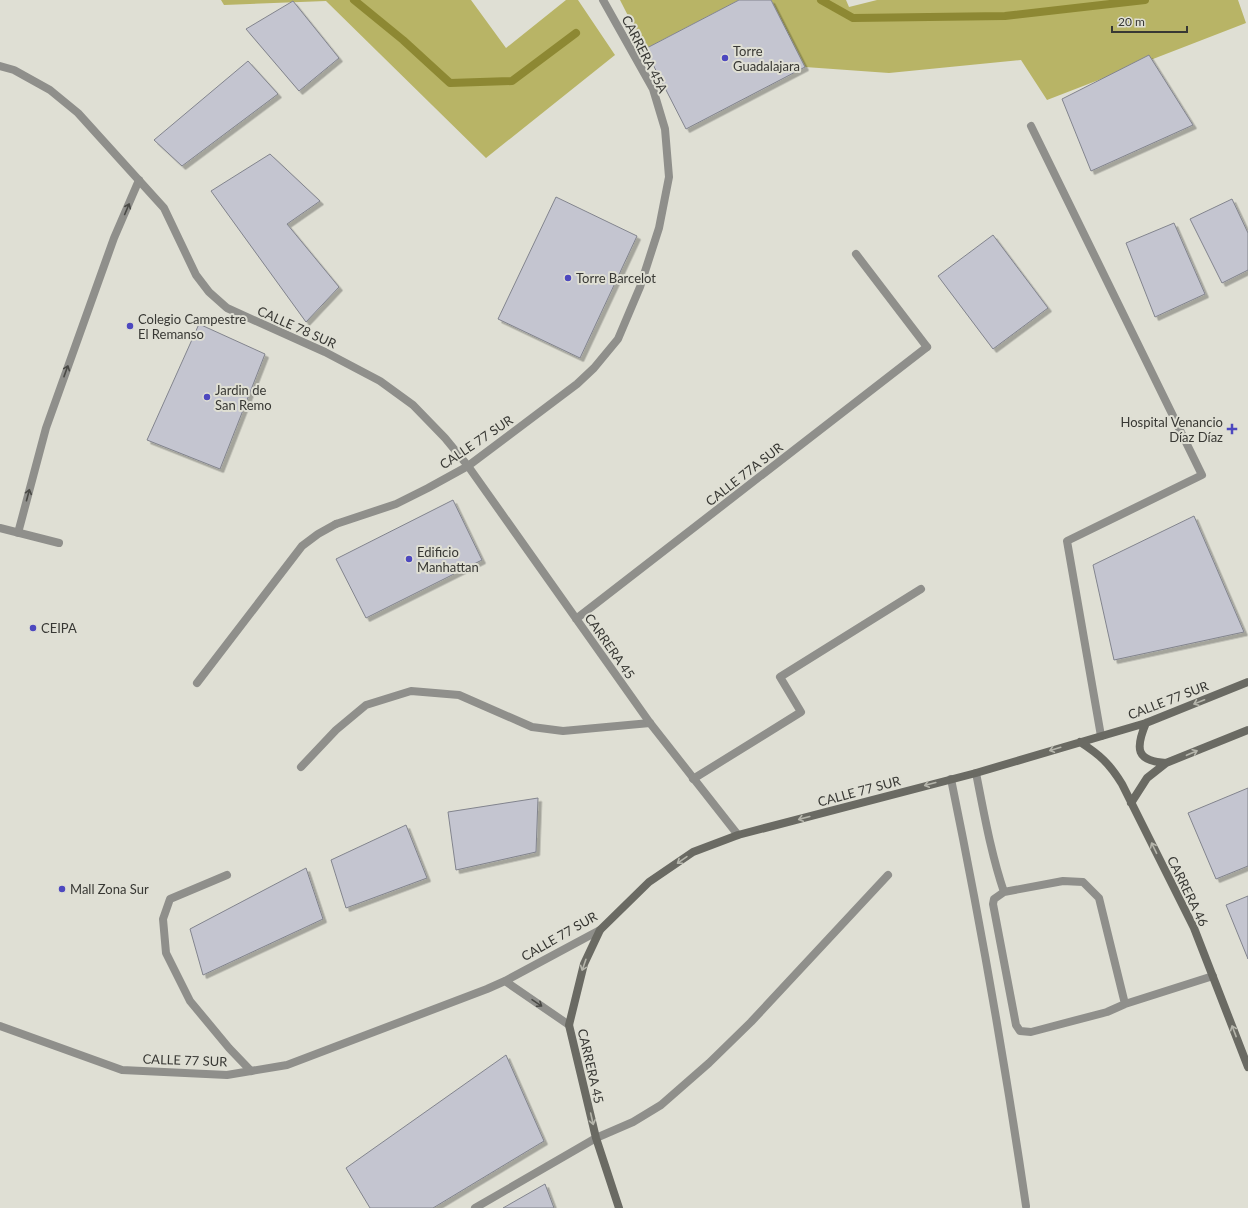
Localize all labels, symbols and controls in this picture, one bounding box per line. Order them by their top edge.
scale bar [1112,8,1187,34]
street label: CARRERA 45A [619,12,672,96]
text: 20 m [1118,14,1145,29]
place label: Torre Guadalajara [733,43,800,74]
marker: Torre Guadalajara [720,53,730,63]
one-way arrow [123,203,131,215]
place label: Torre Barcelot [576,270,656,286]
marker: Torre Barcelot [563,273,573,283]
street label: CALLE 78 SUR [255,302,340,352]
place label: Colegio Campestre El Remanso [138,311,246,342]
marker: Colegio Campestre El Remanso [125,321,135,331]
one-way arrow [63,365,71,377]
place label: Jardin de San Remo [215,382,272,413]
marker: Jardin de San Remo [202,392,212,402]
street label: CALLE 77 SUR [436,411,516,472]
place label: Hospital Venancio Díaz Díaz [1120,414,1223,445]
marker: Hospital Venancio Díaz Díaz [1226,423,1238,435]
street label: CALLE 77A SUR [702,438,786,509]
one-way arrow [25,489,32,502]
place label: Edificio Manhattan [417,544,479,575]
marker: Edificio Manhattan [404,554,414,564]
street label: CARRERA 45 [582,610,638,682]
place label: CEIPA [41,620,77,636]
marker: CEIPA [28,623,38,633]
street label: CALLE 77 SUR [1126,677,1211,723]
one-way arrow [1193,698,1205,706]
one-way arrow [1049,746,1062,753]
one-way arrow [1185,749,1197,756]
street label: CALLE 77 SUR [816,772,903,810]
one-way arrow [924,781,937,789]
one-way arrow [798,815,811,822]
one-way arrow [1150,842,1157,854]
street label: CARRERA 46 [1164,853,1212,929]
one-way arrow [677,856,688,864]
place label: Mall Zona Sur [70,881,149,897]
marker: Mall Zona Sur [57,884,67,894]
street label: CALLE 77 SUR [518,907,600,964]
one-way arrow [580,959,587,972]
one-way arrow [531,999,542,1007]
one-way arrow [1229,1025,1237,1037]
street label: CARRERA 45 [575,1027,607,1105]
street label: CALLE 77 SUR [142,1051,229,1070]
one-way arrow [588,1112,596,1125]

